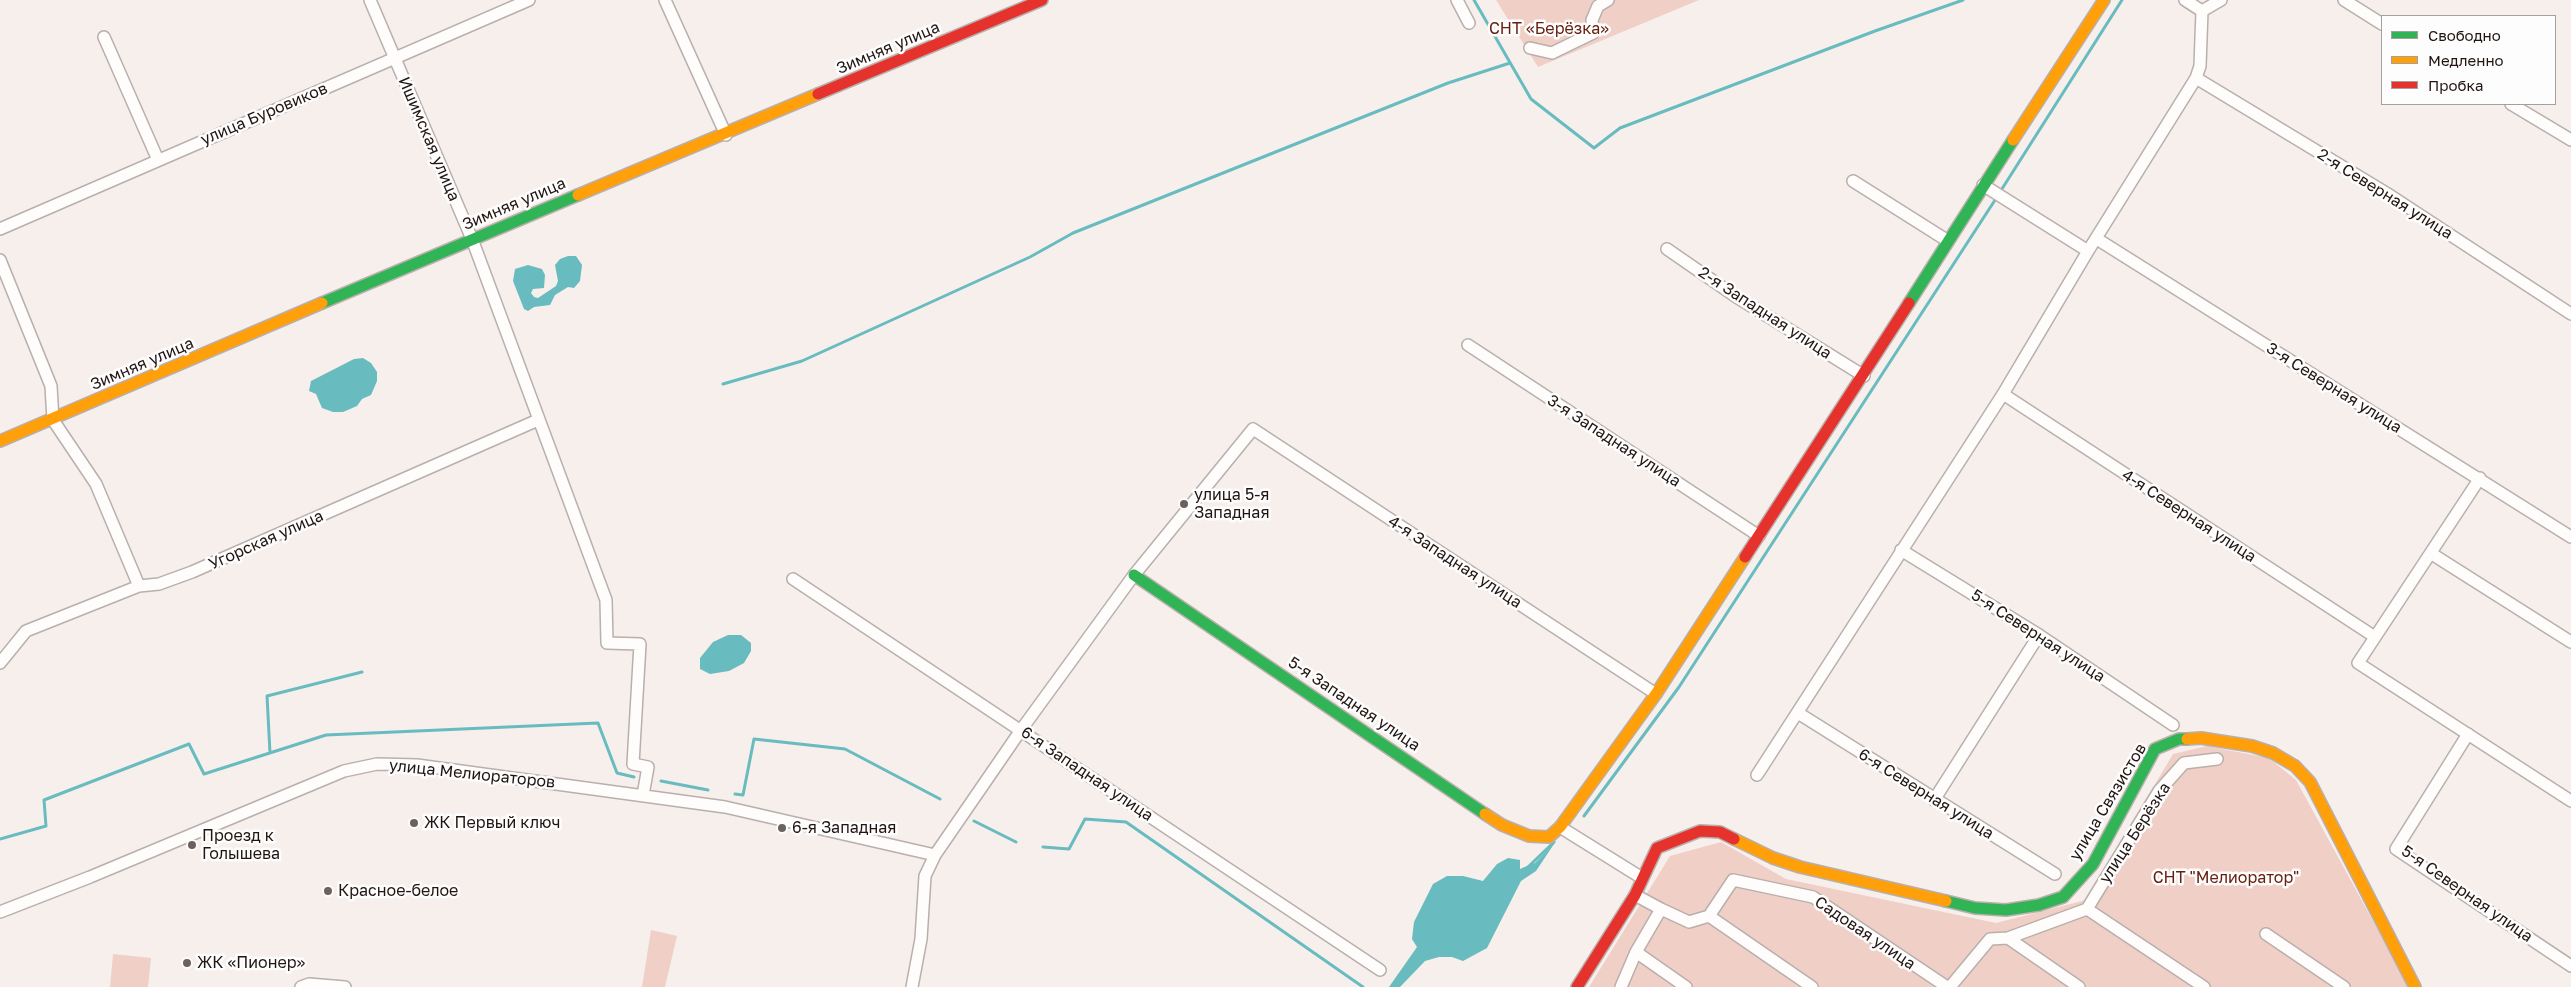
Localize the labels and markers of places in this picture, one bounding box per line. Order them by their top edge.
place label: улица 5-я Западная [1194,485,1270,523]
marker: улица 5-я Западная [1178,498,1190,510]
place label: ЖК Первый ключ [424,813,560,833]
marker: ЖК Первый ключ [408,817,420,829]
place label: 6-я Западная [792,818,896,838]
marker: 6-я Западная [776,822,788,834]
place label: Проезд к Голышева [202,826,280,864]
marker: Проезд к Голышева [186,839,198,851]
place label: Красное-белое [338,881,458,901]
marker: Красное-белое [322,885,334,897]
place label: ЖК «Пионер» [197,953,305,973]
marker: ЖК «Пионер» [181,957,193,969]

